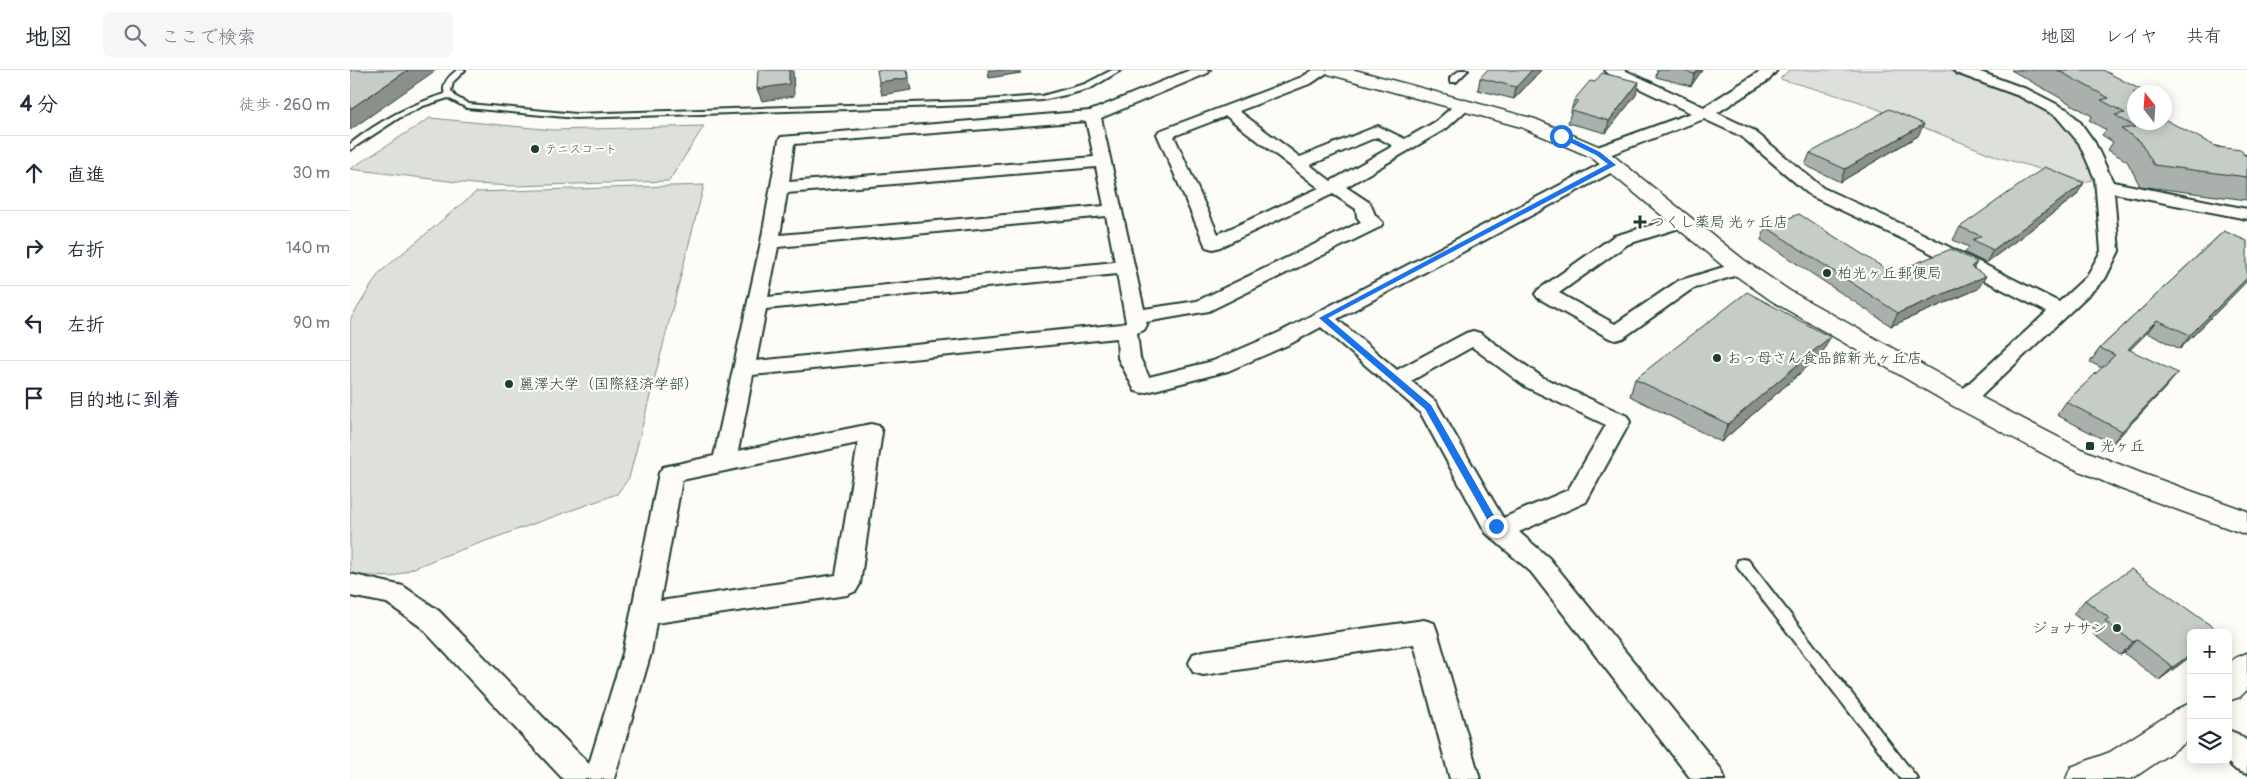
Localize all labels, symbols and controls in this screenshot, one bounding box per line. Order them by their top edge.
search box [103,12,453,57]
icon: search [121,21,149,49]
text: 地図 [25,23,73,52]
text: ここで検索 [161,25,256,49]
text: 地図 [2041,25,2077,48]
text: レイヤ [2105,25,2158,48]
text: 共有 [2186,25,2222,48]
north arrow [2127,85,2172,130]
text: 4 分 [20,91,58,118]
text: 徒歩 · 260 m [239,95,330,115]
route start [1550,125,1573,148]
place label: テニスコート [545,142,617,157]
marker: テニスコート [529,143,541,155]
icon: ahead [20,159,48,187]
text: 直進 [67,163,105,187]
text: 30 m [292,163,330,183]
place label: つくし薬局 光ヶ丘店 [1650,213,1788,232]
marker: つくし薬局 光ヶ丘店 [1634,216,1646,228]
icon: right [20,234,48,262]
text: 右折 [67,238,105,262]
text: 140 m [286,238,330,258]
place label: 柏光ヶ丘郵便局 [1837,264,1942,283]
marker: 柏光ヶ丘郵便局 [1821,267,1833,279]
icon: left [20,309,48,337]
text: 左折 [67,313,105,337]
text: 90 m [293,313,330,333]
place label: おっ母さん食品館新光ヶ丘店 [1727,349,1922,368]
marker: おっ母さん食品館新光ヶ丘店 [1711,352,1723,364]
place label: 麗澤大学（国際経済学部） [519,375,699,394]
marker: 麗澤大学（国際経済学部） [503,378,515,390]
icon: arrive [20,384,48,412]
text: 目的地に到着 [67,388,181,412]
place label: 光ヶ丘 [2100,437,2145,456]
marker: 光ヶ丘 [2084,440,2096,452]
route end [1485,515,1508,538]
place label: ジョナサン [2032,619,2107,638]
marker: ジョナサン [2111,622,2123,634]
map controls [2187,629,2232,764]
button: + [2187,629,2232,674]
button: − [2187,674,2232,719]
button: layers [2187,719,2232,764]

